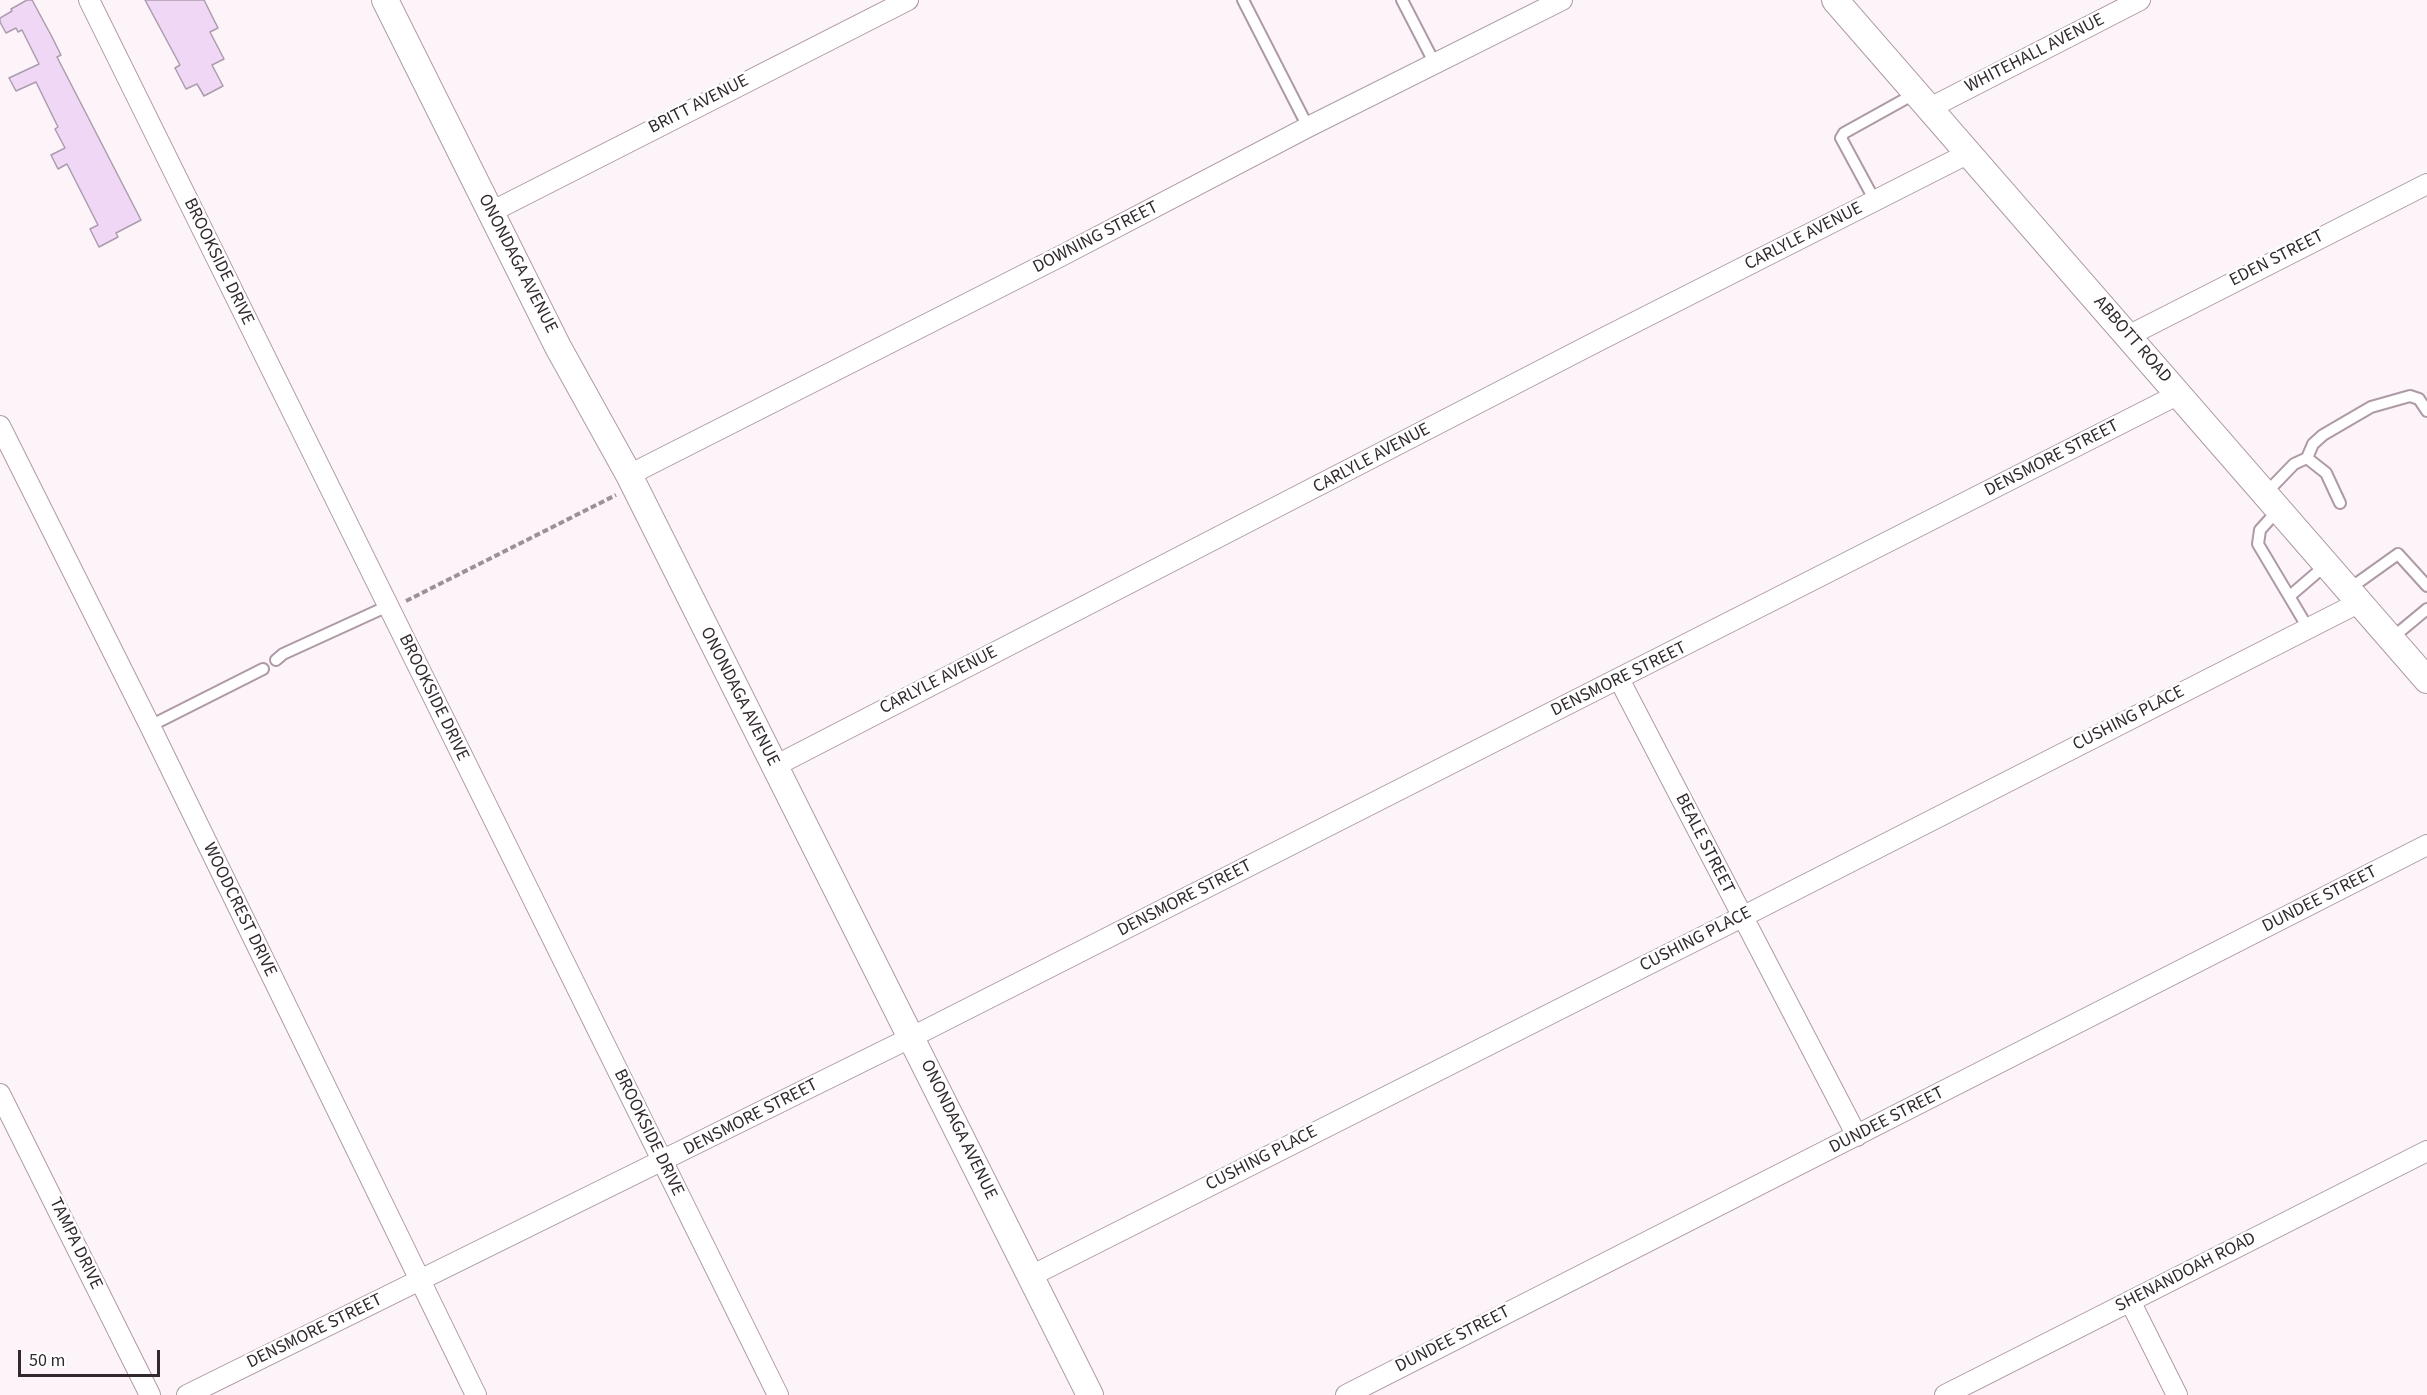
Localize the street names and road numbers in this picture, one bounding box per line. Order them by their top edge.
street label: WHITEHALL AVENUE [1962,10,2108,98]
street label: BRITT AVENUE [645,71,753,139]
street label: ONONDAGA AVENUE [473,191,561,337]
street label: BROOKSIDE DRIVE [178,195,258,329]
street label: DOWNING STREET [1030,197,1162,279]
street label: CARLYLE AVENUE [1742,198,1866,276]
street label: EDEN STREET [2226,226,2328,292]
street label: ABBOTT ROAD [2088,292,2176,388]
street label: DENSMORE STREET [1981,416,2123,502]
street label: CARLYLE AVENUE [1310,419,1434,499]
street label: ONONDAGA AVENUE [695,624,783,770]
street label: BROOKSIDE DRIVE [393,631,473,765]
street label: DENSMORE STREET [1548,638,1690,722]
street label: CARLYLE AVENUE [877,642,1001,720]
street label: CUSHING PLACE [2070,682,2188,756]
street label: BEALE STREET [1670,790,1738,898]
street label: WOODCREST DRIVE [197,840,281,980]
street label: DENSMORE STREET [1114,856,1256,942]
street label: DUNDEE STREET [2259,862,2381,938]
street label: CUSHING PLACE [1637,903,1755,977]
street label: ONONDAGA AVENUE [915,1056,1001,1204]
street label: BROOKSIDE DRIVE [608,1066,688,1200]
street label: DENSMORE STREET [680,1075,822,1161]
street label: DUNDEE STREET [1826,1083,1948,1159]
street label: CUSHING PLACE [1203,1122,1321,1196]
street label: TAMPA DRIVE [44,1195,106,1293]
street label: SHENANDOAH ROAD [2112,1228,2260,1318]
street label: DENSMORE STREET [244,1290,386,1374]
street label: DUNDEE STREET [1392,1302,1514,1378]

